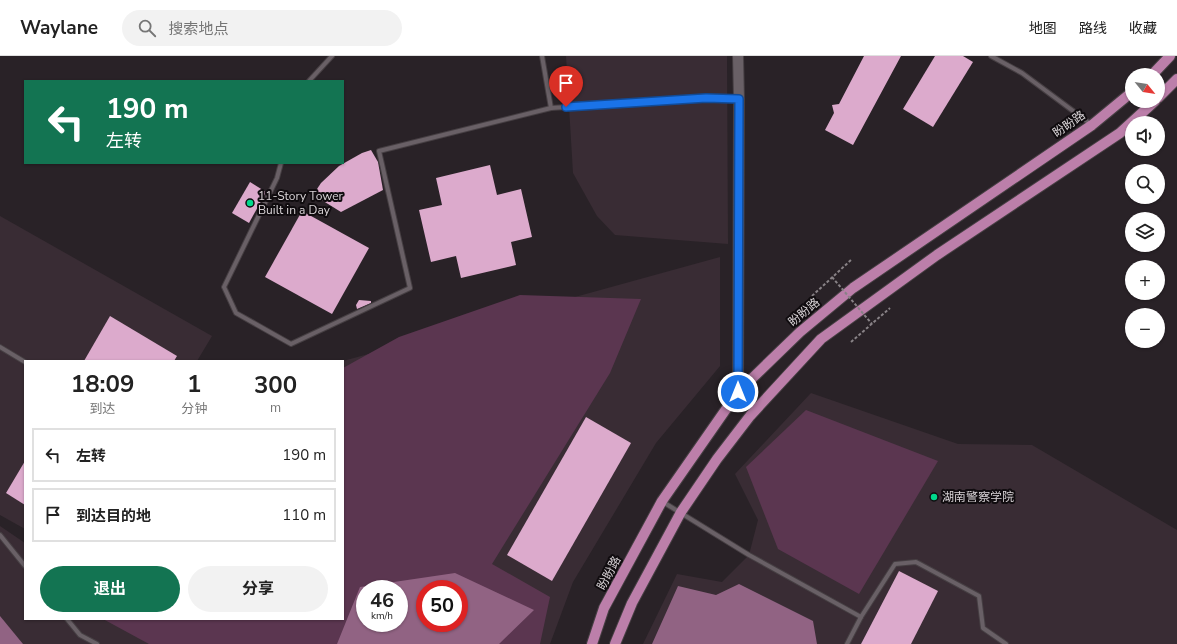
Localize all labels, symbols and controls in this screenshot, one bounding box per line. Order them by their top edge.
search box [122,10,402,46]
text: Waylane [20,15,98,41]
icon: search [136,17,158,39]
text: 搜索地点 [168,19,228,39]
text: 地图 [1029,19,1057,38]
text: 路线 [1079,19,1107,38]
text: 收藏 [1129,19,1157,38]
pin [549,66,583,107]
north arrow [1125,68,1165,108]
map controls [1125,68,1165,348]
icon: arrive [555,72,577,94]
text: 190 m [106,90,189,128]
icon: left [40,96,92,148]
street label: 盼盼路 [1050,107,1088,141]
button: sound [1125,116,1165,156]
text: 左转 [106,129,142,153]
button: search [1125,164,1165,204]
place label: 11-Story Tower Built in a Day [258,188,344,218]
marker: 11-Story Tower Built in a Day [245,198,255,208]
button: layers [1125,212,1165,252]
button: + [1125,260,1165,300]
street label: 盼盼路 [785,294,823,330]
button: − [1125,308,1165,348]
text: 18:09 [71,368,134,400]
text: 1 [187,368,201,400]
text: 300 [254,369,297,401]
position arrow [717,371,759,413]
text: m [270,399,281,417]
text: 到达 [90,400,116,418]
text: 分钟 [181,400,207,418]
icon: left [42,444,64,466]
text: 190 m [282,445,326,465]
text: 左转 [76,446,106,466]
place label: 湖南警察学院 [942,489,1014,505]
marker: 湖南警察学院 [929,492,939,502]
icon: arrive [42,504,64,526]
text: 110 m [282,505,326,525]
text: 到达目的地 [76,506,151,526]
street label: 盼盼路 [593,553,625,593]
button: 退出 [40,566,180,612]
button: 分享 [188,566,328,612]
speed limit sign: 50 [416,580,468,632]
text: 46 [370,587,394,614]
text: km/h [371,609,393,623]

